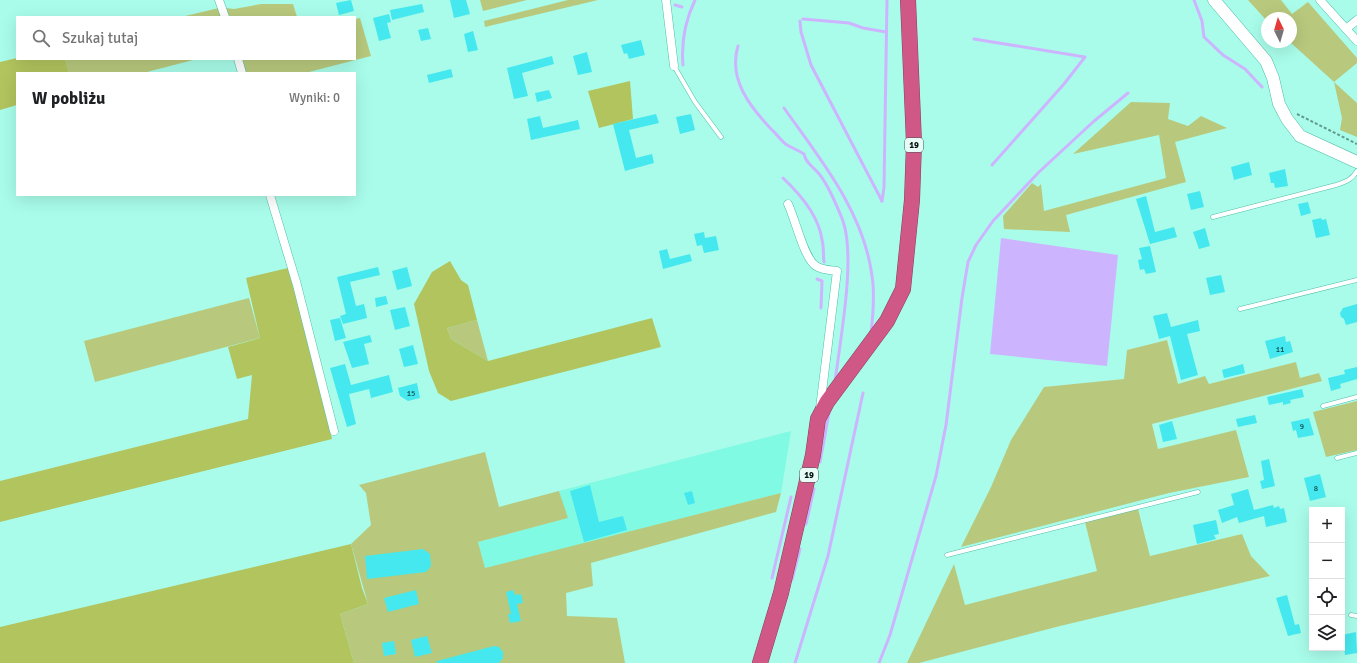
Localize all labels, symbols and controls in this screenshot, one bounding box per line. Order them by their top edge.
north arrow [1261,12,1297,48]
search box [16,16,356,60]
icon: search [30,27,52,49]
text: Szukaj tutaj [62,29,138,47]
text: W pobliżu [32,88,105,109]
text: Wyniki: 0 [289,90,340,106]
road number: 19 [905,138,923,152]
house number: 11 [1276,344,1284,354]
house number: 15 [407,388,415,398]
house number: 9 [1300,421,1304,431]
road number: 19 [800,468,818,482]
house number: 8 [1314,483,1318,493]
map controls [1309,507,1345,651]
button: + [1309,507,1345,543]
button: − [1309,543,1345,579]
button: locate [1309,579,1345,615]
button: layers [1309,615,1345,651]

